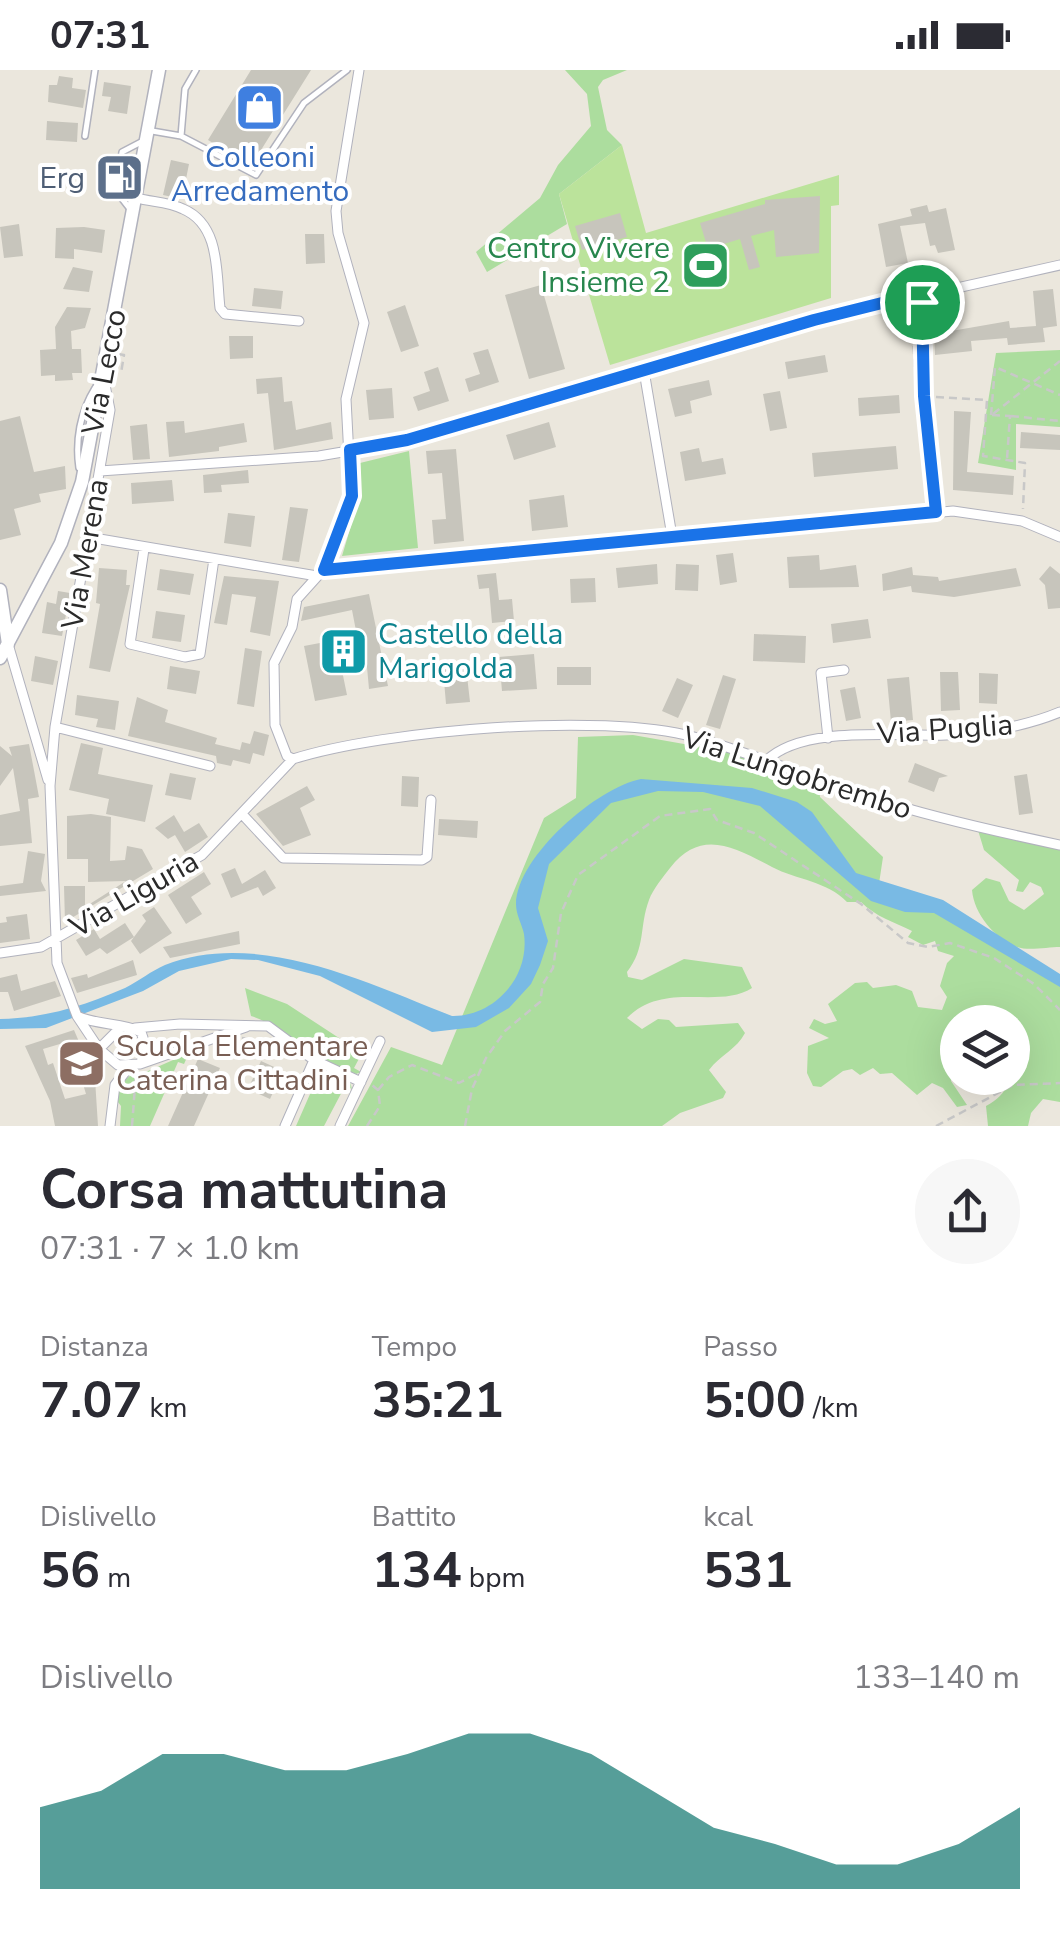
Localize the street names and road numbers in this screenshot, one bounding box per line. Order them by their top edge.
street label: Via Lecco [72,306,137,439]
street label: Via Merena [52,476,119,634]
street label: Via Puglia [875,704,1014,755]
street label: Via Lungobrembo [676,717,917,830]
street label: Via Liguria [61,841,206,948]

